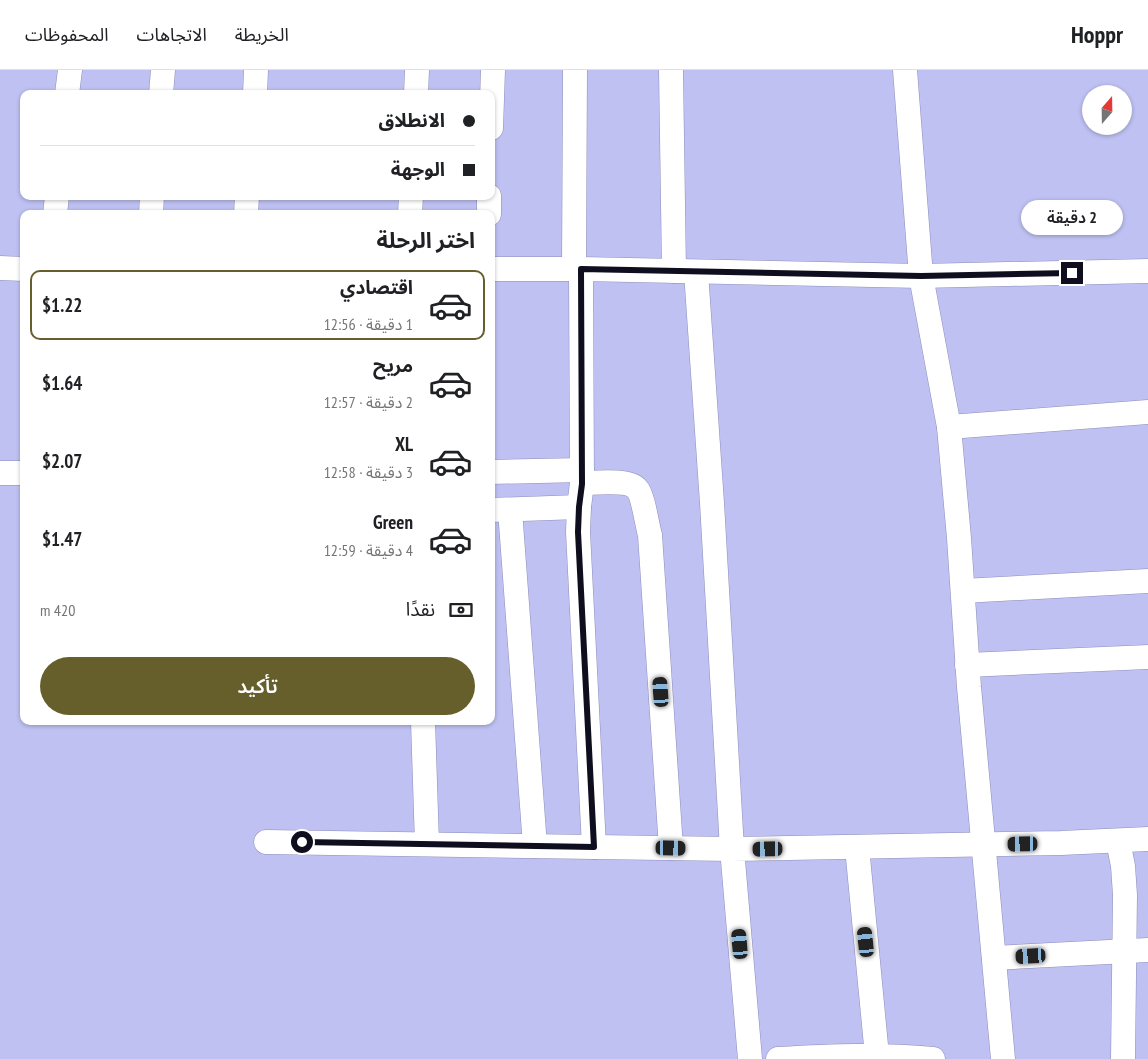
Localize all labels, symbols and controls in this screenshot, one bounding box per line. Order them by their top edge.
text: Hoppr [1071,19,1123,50]
text: المحفوظات [25,23,109,46]
text: الاتجاهات [137,23,207,46]
text: الخريطة [235,23,289,46]
north arrow [1082,85,1132,135]
map controls [1082,85,1132,135]
text: الانطلاق [379,108,445,132]
text: الوجهة [391,157,445,181]
callout: 2 دقيقة [1021,200,1123,236]
text: 2 دقيقة [1047,207,1097,227]
text: اختر الرحلة [377,226,475,254]
route end [1061,262,1083,284]
text: اقتصادي [340,275,413,299]
icon: car [428,283,473,328]
text: $1.22 [42,293,82,317]
text: 1 دقيقة · 12:56 [324,314,413,334]
text: مريح [373,353,413,377]
icon: car [428,361,473,406]
text: $1.64 [42,371,82,395]
text: 2 دقيقة · 12:57 [324,392,413,412]
text: XL [395,432,413,456]
icon: car [428,439,473,484]
text: $2.07 [42,449,82,473]
text: 3 دقيقة · 12:58 [324,462,413,482]
text: Green [373,510,413,534]
icon: car [428,517,473,562]
text: $1.47 [42,527,82,551]
text: 4 دقيقة · 12:59 [324,540,413,560]
icon: cash [447,596,475,624]
text: نقدًا [406,597,435,621]
text: 420 m [40,600,75,620]
button: تأكيد [40,657,475,715]
car [652,677,669,707]
route start [291,831,313,853]
car [1007,836,1038,852]
car [655,840,686,856]
car [752,841,783,857]
car [856,926,875,958]
car [731,928,748,960]
car [1015,948,1046,964]

